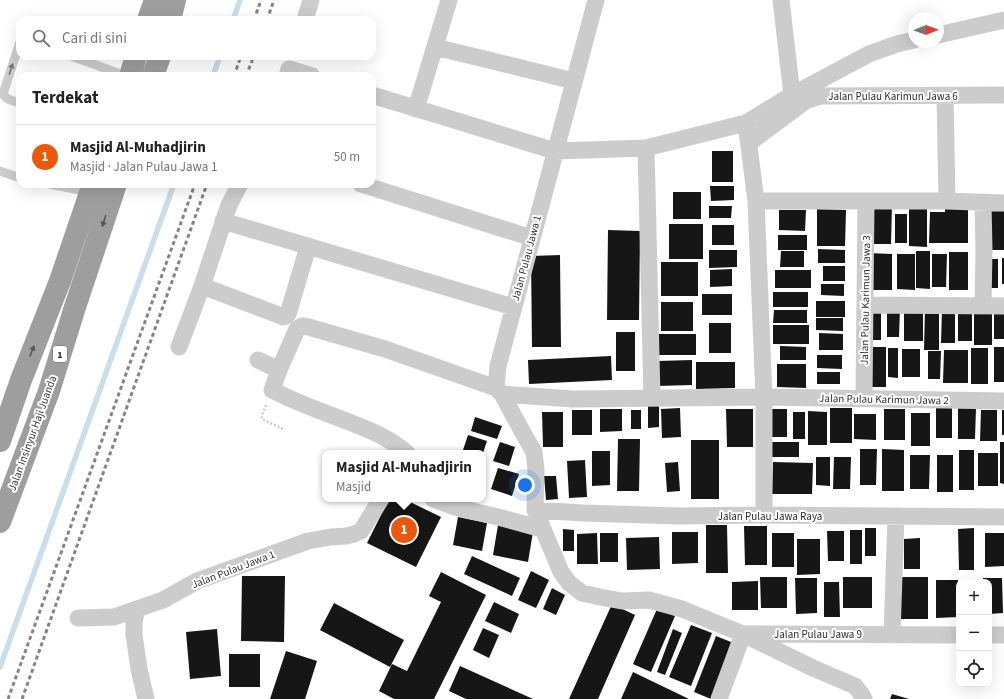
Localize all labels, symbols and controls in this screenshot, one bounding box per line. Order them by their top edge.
north arrow [908,12,944,48]
search box [16,16,376,60]
icon: search [30,27,52,49]
text: Cari di sini [62,28,127,49]
one-way arrow [8,63,14,75]
text: Terdekat [32,86,98,110]
street label: Jalan Pulau Karimun Jawa 6 [828,89,958,104]
text: Masjid Al-Muhadjirin [70,137,206,158]
text: 1 [42,148,48,166]
text: 50 m [334,148,360,166]
text: Masjid · Jalan Pulau Jawa 1 [70,158,217,176]
street label: Jalan Pulau Jawa 1 [508,214,545,303]
one-way arrow [101,215,107,227]
street label: Jalan Pulau Karimun Jawa 3 [857,235,874,365]
one-way arrow [30,345,36,357]
road number: 1 [53,346,67,362]
street label: Jalan Insinyur Haji Juanda [5,373,60,493]
street label: Jalan Pulau Karimun Jawa 2 [819,391,949,408]
popup [322,450,486,502]
text: Masjid Al-Muhadjirin [336,457,472,478]
your location [515,475,535,495]
text: Masjid [336,478,371,496]
street label: Jalan Pulau Jawa Raya [718,509,822,524]
pin: 1 [391,515,417,545]
street label: Jalan Pulau Jawa 1 [189,547,277,592]
map controls [956,579,992,687]
button: + [956,579,992,615]
button: − [956,615,992,651]
street label: Jalan Pulau Jawa 9 [774,627,862,642]
button: locate [956,651,992,687]

